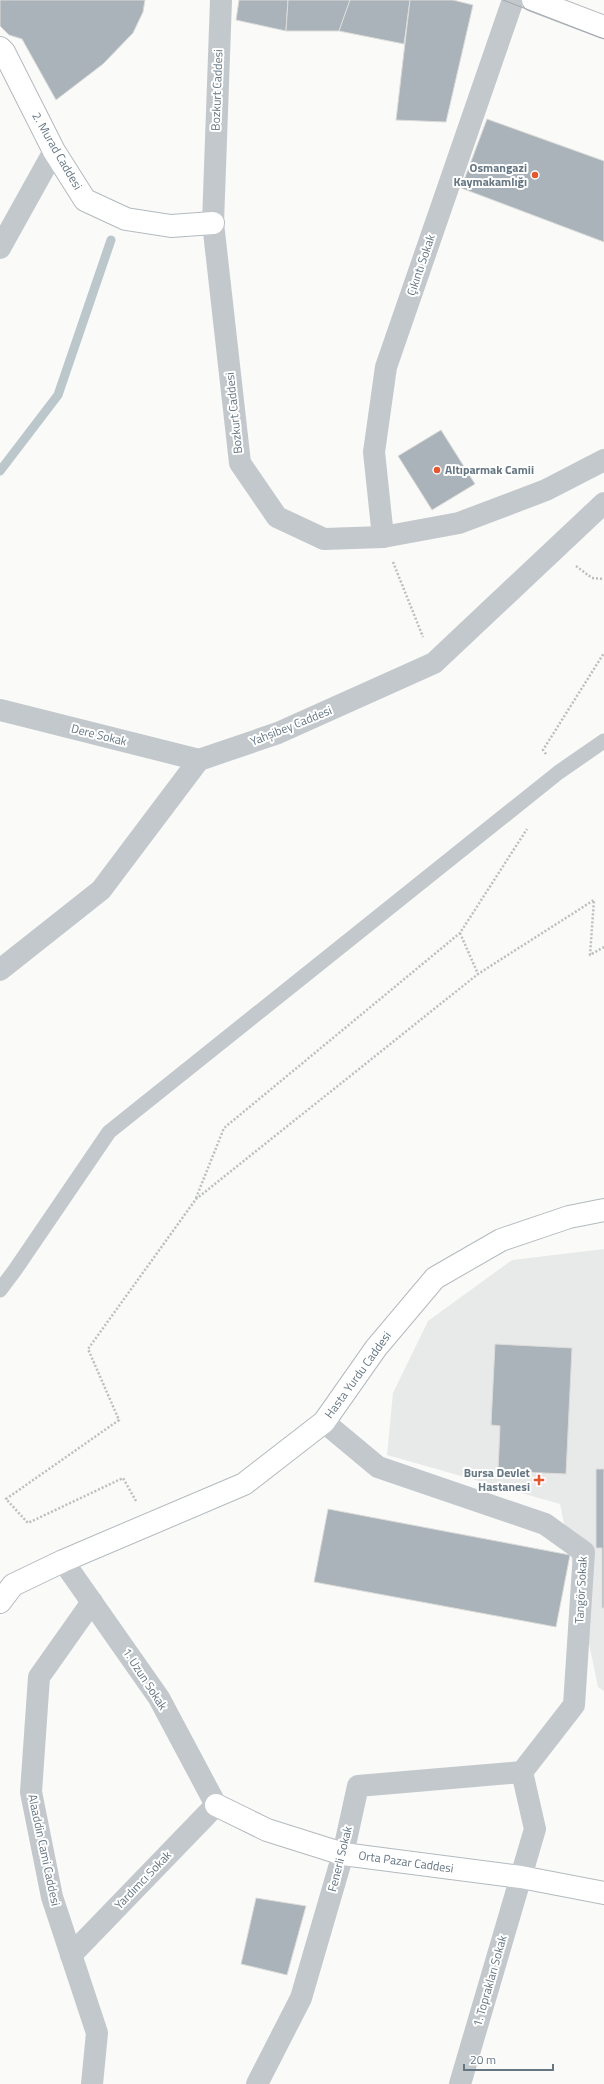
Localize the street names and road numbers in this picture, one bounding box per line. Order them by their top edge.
street label: Bozkurt Caddesi [206,49,227,131]
street label: 2. Murad Caddesi [27,108,87,193]
street label: Çıkıntı Sokak [401,231,440,298]
street label: Bozkurt Caddesi [220,371,247,455]
street label: Yahşibey Caddesi [247,701,334,751]
street label: Dere Sokak [69,718,129,751]
street label: Hasta Yurdu Caddesi [319,1327,396,1422]
street label: Tangör Sokak [569,1556,592,1624]
street label: 1. Uzun Sokak [118,1644,173,1714]
street label: Alaaddin Cami Caddesi [23,1792,66,1907]
street label: Fenerli Sokak [322,1824,357,1894]
street label: Orta Pazar Caddesi [357,1845,455,1878]
street label: Yardımcı Sokak [110,1846,176,1913]
street label: 1. Toprakları Sokak [467,1933,512,2029]

